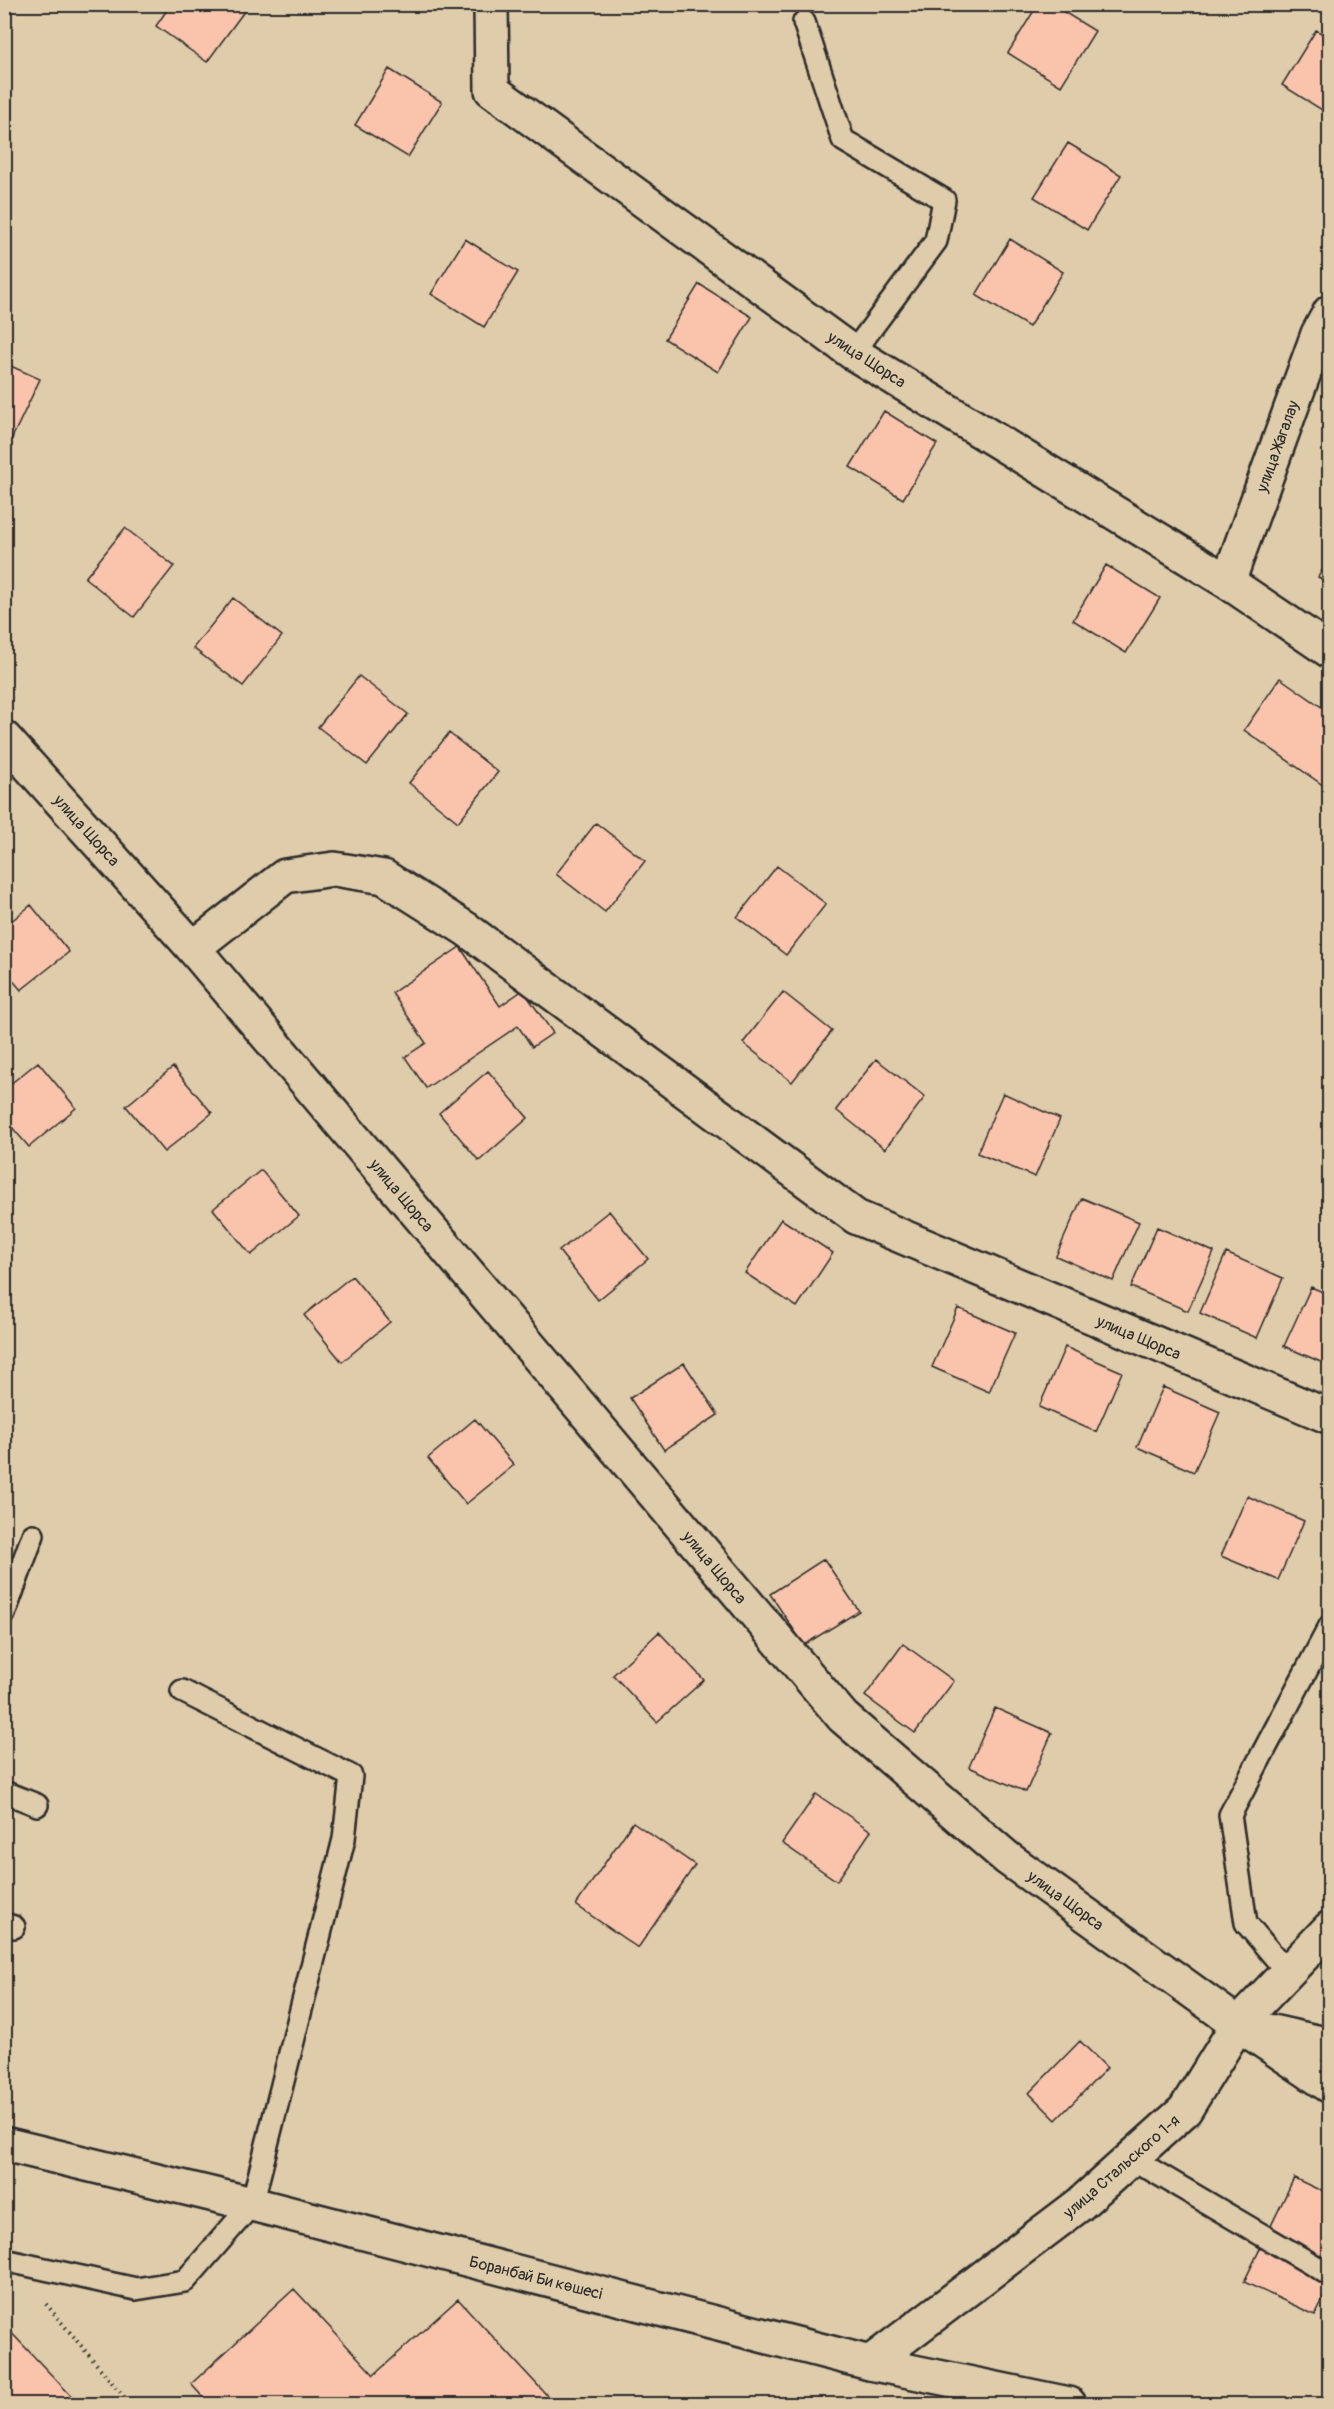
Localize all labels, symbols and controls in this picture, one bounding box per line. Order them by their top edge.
street label: улица Щорса [823,327,909,393]
street label: улица Жагалау [1252,398,1304,496]
street label: улица Щорса [48,790,124,871]
street label: улица Щорса [364,1154,438,1236]
street label: улица Щорса [1093,1311,1184,1365]
street label: улица Щорса [677,1526,751,1608]
street label: улица Щорса [1023,1866,1107,1935]
street label: улица Стальского 1-я [1059,2111,1184,2223]
street label: Боранбай Би көшесі [467,2252,605,2304]

